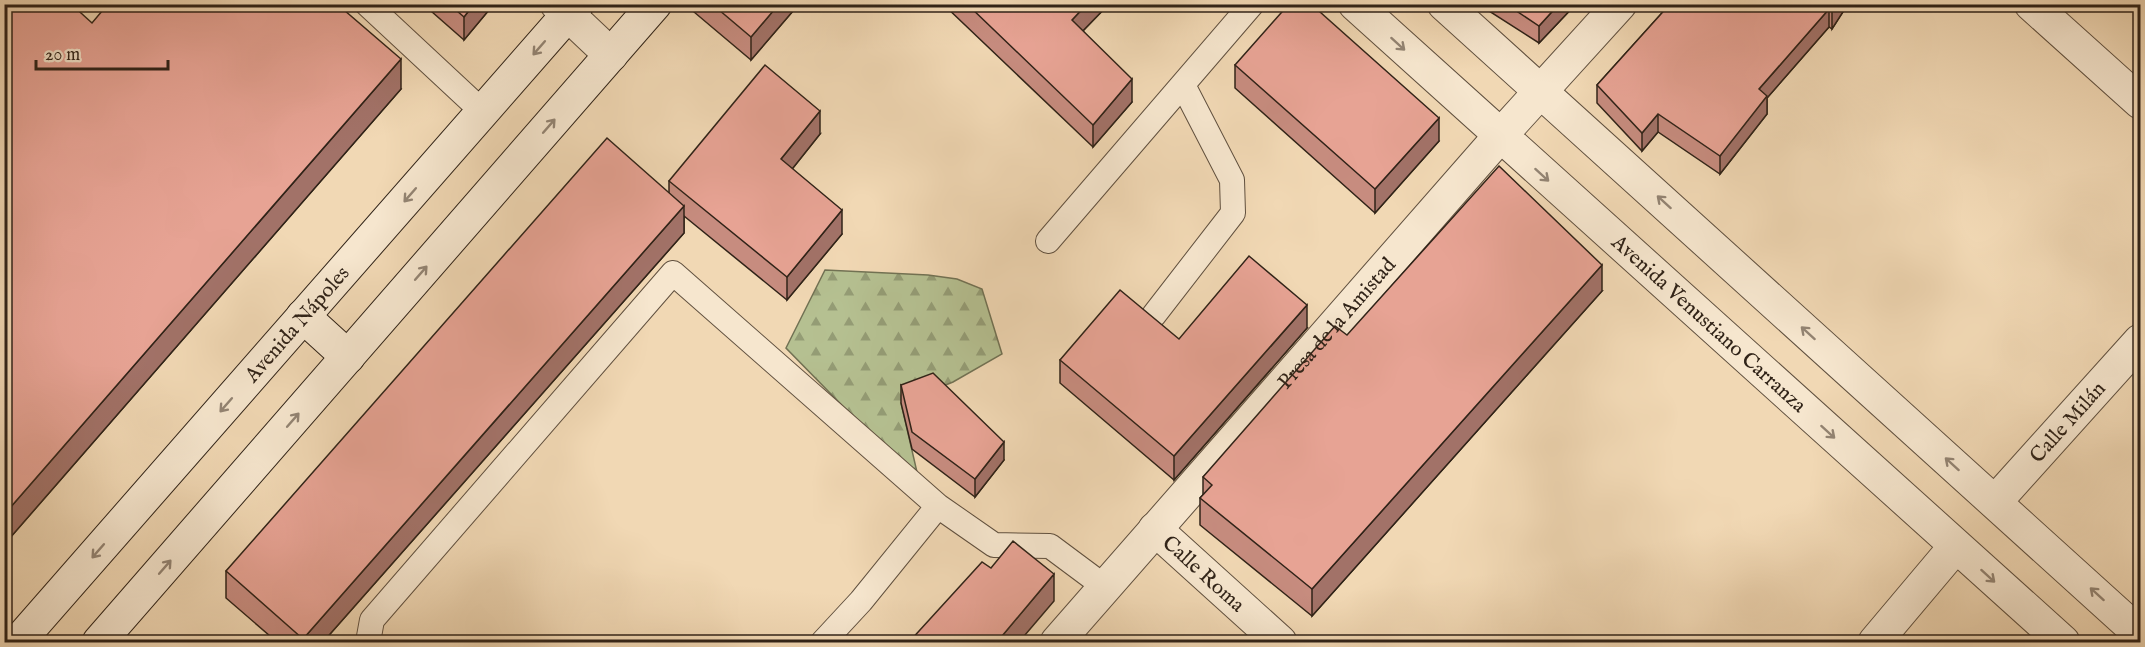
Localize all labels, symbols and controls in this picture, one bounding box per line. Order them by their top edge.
scale bar [36,33,168,71]
one-way arrow [1390,37,1405,51]
one-way arrow [532,41,546,56]
text: 20 m [45,44,80,67]
one-way arrow [542,119,556,134]
one-way arrow [1535,168,1550,182]
one-way arrow [403,187,417,202]
one-way arrow [1656,195,1671,209]
street label: Avenida Venustiano Carranza [1604,229,1812,420]
street label: Presa de la Amistad [1272,252,1403,395]
street label: Avenida Nápoles [239,261,356,389]
one-way arrow [414,265,428,280]
one-way arrow [1801,326,1816,340]
street label: Calle Milán [2025,376,2112,469]
one-way arrow [219,397,233,412]
one-way arrow [286,413,300,428]
one-way arrow [1820,425,1835,439]
one-way arrow [1945,457,1960,471]
street label: Calle Roma [1156,530,1251,619]
one-way arrow [91,543,104,559]
one-way arrow [158,560,172,575]
one-way arrow [1980,569,1995,583]
one-way arrow [2090,588,2105,602]

